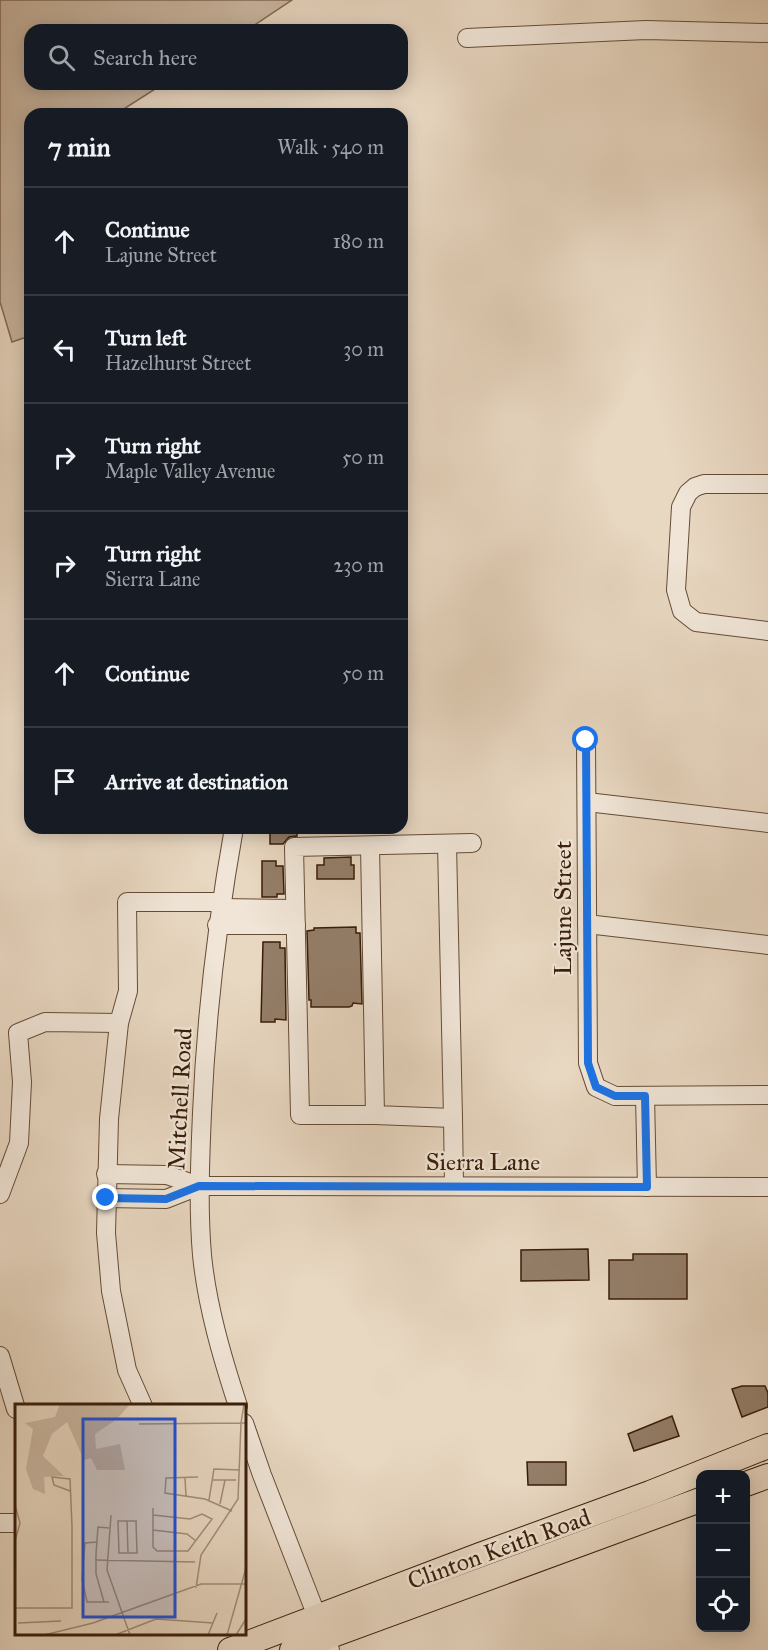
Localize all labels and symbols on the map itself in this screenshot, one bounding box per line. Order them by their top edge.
route start [572,726,598,752]
street label: Lajune Street [548,840,578,975]
street label: Mitchell Road [161,1027,199,1171]
street label: Sierra Lane [426,1147,540,1177]
route end [92,1184,118,1210]
inset map [15,1404,246,1635]
street label: Clinton Keith Road [403,1502,595,1596]

